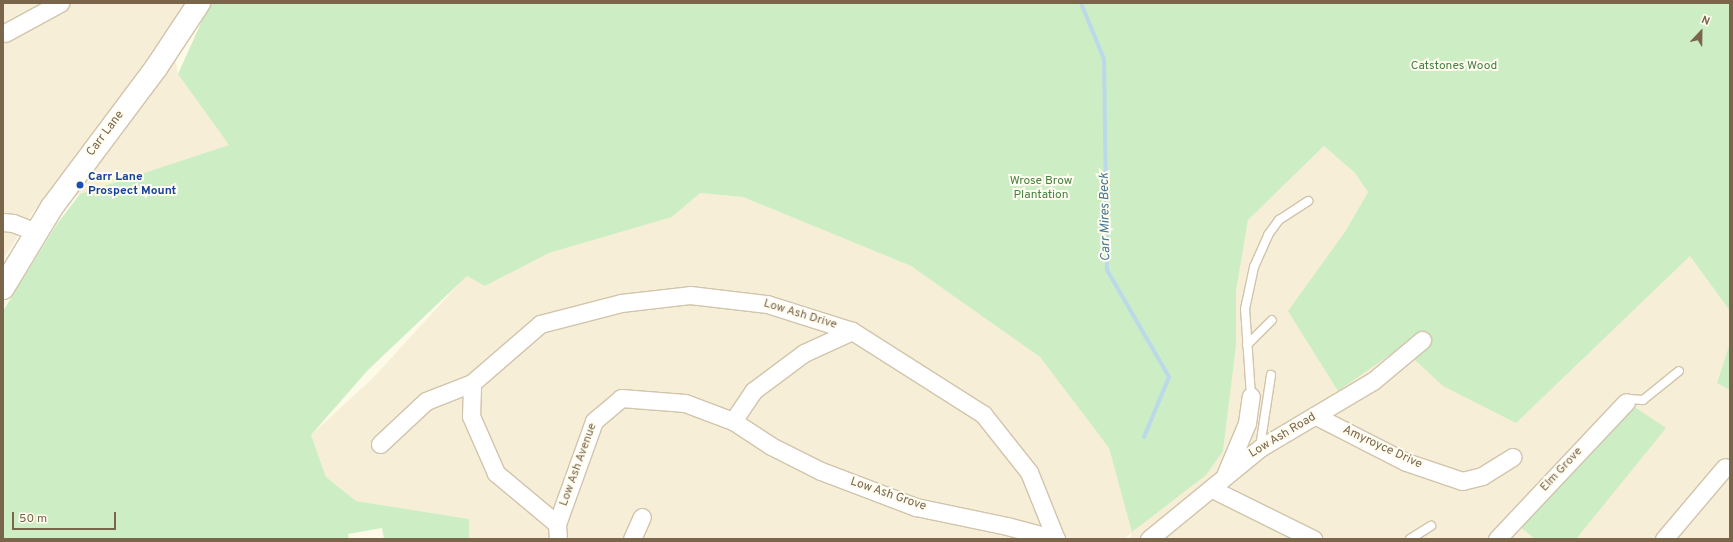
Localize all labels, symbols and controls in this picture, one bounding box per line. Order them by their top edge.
north arrow [1681,12,1721,52]
text: N [1699,13,1712,29]
park label: Catstones Wood [1411,60,1497,74]
street label: Carr Lane [84,109,128,159]
place label: Carr Lane Prospect Mount [88,171,176,199]
water label: Carr Mires Beck [1097,173,1115,261]
park label: Wrose Brow Plantation [1010,175,1072,203]
marker: Carr Lane Prospect Mount [75,180,85,190]
street label: Low Ash Drive [761,297,839,333]
street label: Low Ash Road [1247,410,1319,462]
street label: Low Ash Avenue [557,421,601,509]
street label: Amyroyce Drive [1340,423,1424,473]
street label: Elm Grove [1538,445,1586,495]
street label: Low Ash Grove [848,475,928,515]
scale bar [14,504,118,530]
text: 50 m [19,511,47,527]

